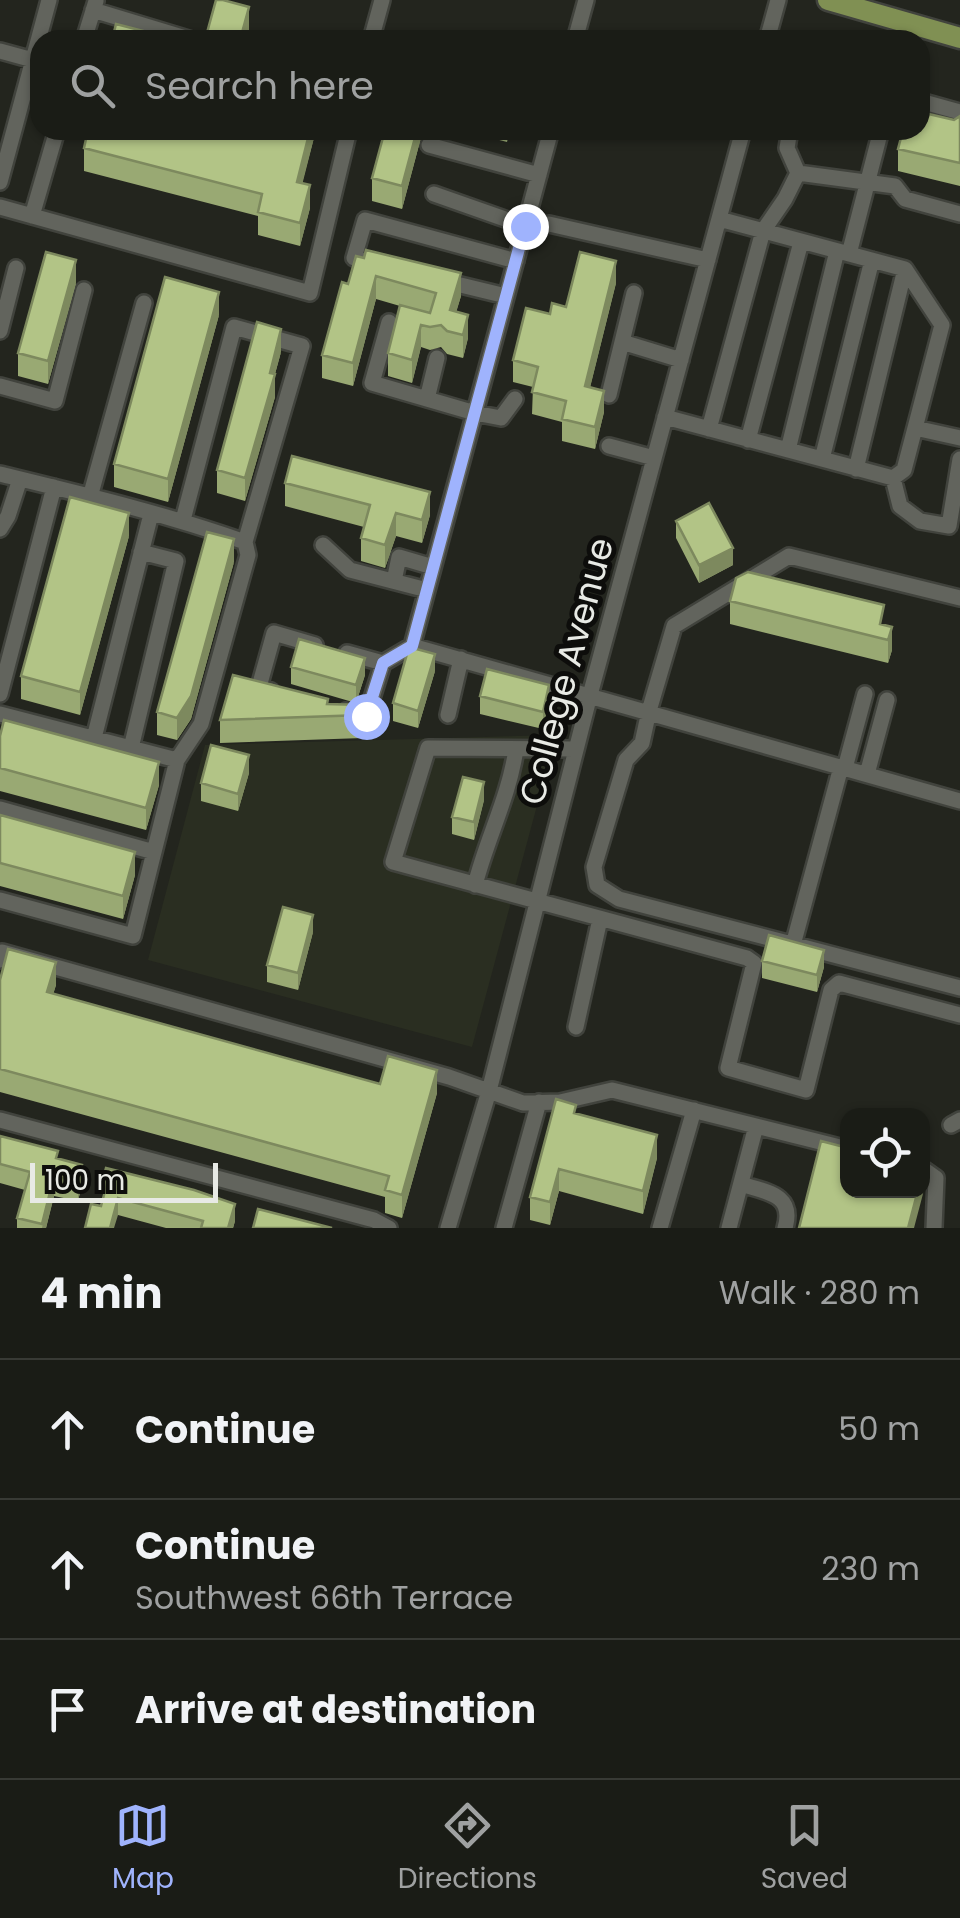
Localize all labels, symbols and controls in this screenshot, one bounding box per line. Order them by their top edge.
search box [30,30,930,140]
icon: search [65,58,120,113]
text: Search here [145,59,374,112]
route end [503,204,549,250]
street label: College Avenue [507,532,625,810]
route start [344,694,390,740]
map controls [840,1108,930,1198]
button: locate [840,1108,930,1198]
scale bar [30,1158,218,1202]
text: 100 m [45,1161,125,1200]
text: 4 min [40,1264,163,1323]
text: Walk · 280 m [719,1270,920,1315]
icon: ahead [40,1402,95,1457]
text: Continue [135,1403,315,1456]
text: 50 m [838,1406,920,1451]
text: Continue [135,1519,315,1572]
icon: ahead [40,1542,95,1597]
text: 230 m [821,1546,920,1591]
text: Southwest 66th Terrace [135,1575,513,1620]
icon: arrive [40,1682,95,1737]
text: Arrive at destination [135,1683,536,1736]
tab: Map [112,1798,174,1900]
tab: Directions [398,1798,537,1900]
tab: Saved [761,1798,848,1900]

